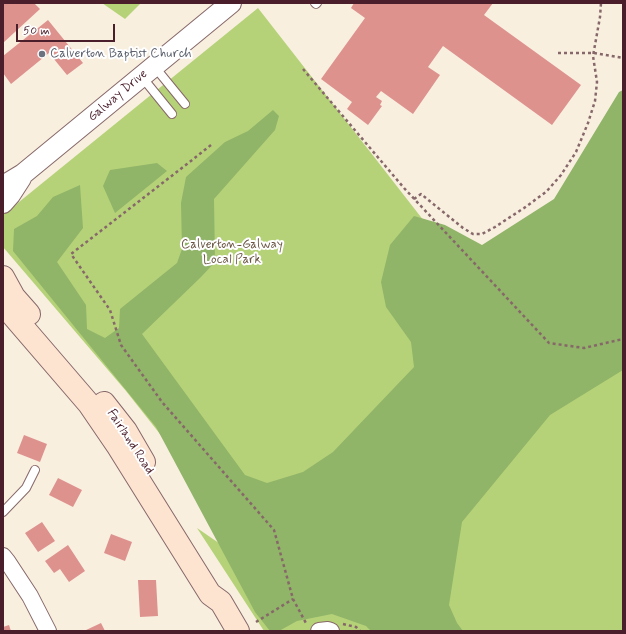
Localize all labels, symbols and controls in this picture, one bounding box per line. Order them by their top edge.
scale bar [18,16,117,42]
text: 50 m [23,23,50,39]
place label: Calverton Baptist Church [50,46,191,62]
marker: Calverton Baptist Church [37,49,47,59]
street label: Galway Drive [85,67,151,125]
park label: Calverton-Galway Local Park [181,237,283,268]
street label: Fairland Road [103,406,157,478]

